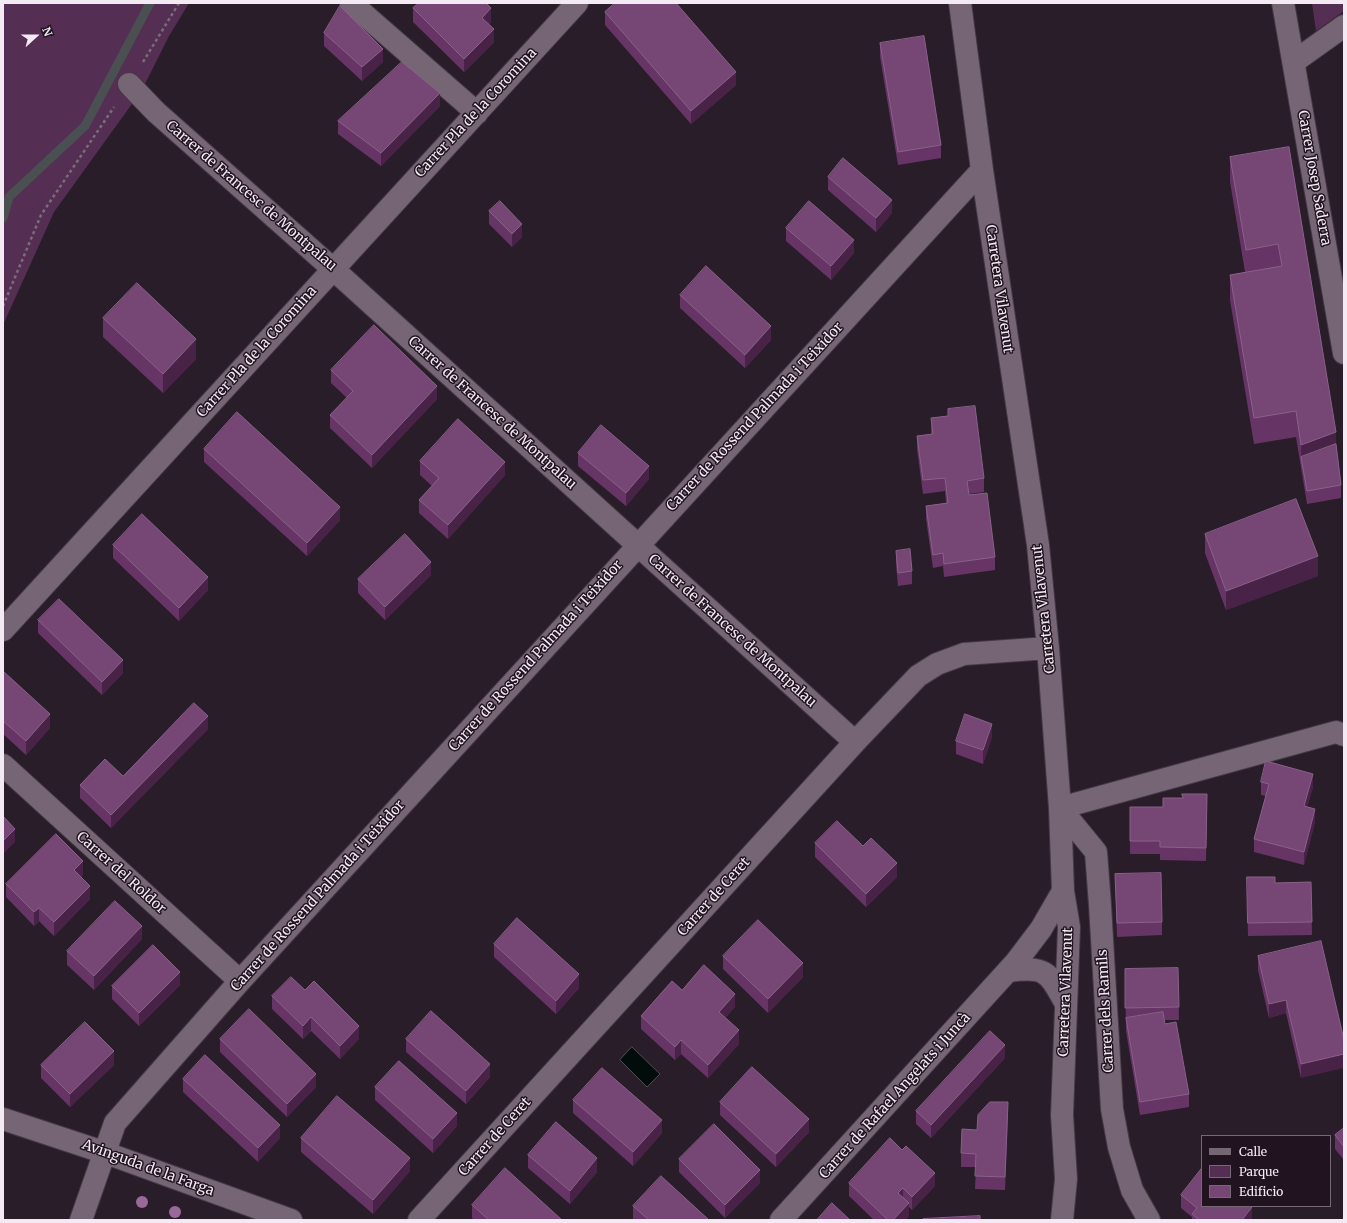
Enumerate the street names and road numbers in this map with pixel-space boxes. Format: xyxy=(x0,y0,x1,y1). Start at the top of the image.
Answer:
street label: Carrer Pla de la Coromina xyxy=(412,45,540,181)
street label: Carrer Josep Saderra xyxy=(1294,109,1334,247)
street label: Carrer de Francesc de Montpalau xyxy=(162,117,340,275)
street label: Carretera Vilavenut xyxy=(982,224,1016,354)
street label: Carrer Pla de la Coromina xyxy=(194,283,320,421)
street label: Carrer de Rossend Palmada i Teixidor xyxy=(663,319,847,515)
street label: Carrer de Francesc de Montpalau xyxy=(404,333,580,493)
street label: Carretera Vilavenut xyxy=(1029,544,1059,674)
street label: Carrer de Francesc de Montpalau xyxy=(644,551,820,711)
street label: Carrer de Rossend Palmada i Teixidor xyxy=(446,557,626,755)
street label: Carrer de Rossend Palmada i Teixidor xyxy=(228,797,408,995)
street label: Carrer del Roldor xyxy=(73,828,169,918)
street label: Carrer de Ceret xyxy=(674,854,754,940)
street label: Carretera Vilavenut xyxy=(1055,927,1077,1057)
street label: Carrer dels Ramils xyxy=(1094,949,1118,1073)
street label: Carrer de Rafael Angelats i Juncà xyxy=(816,1010,974,1182)
street label: Carrer de Ceret xyxy=(455,1094,535,1180)
street label: Avinguda de la Farga xyxy=(80,1136,216,1200)

